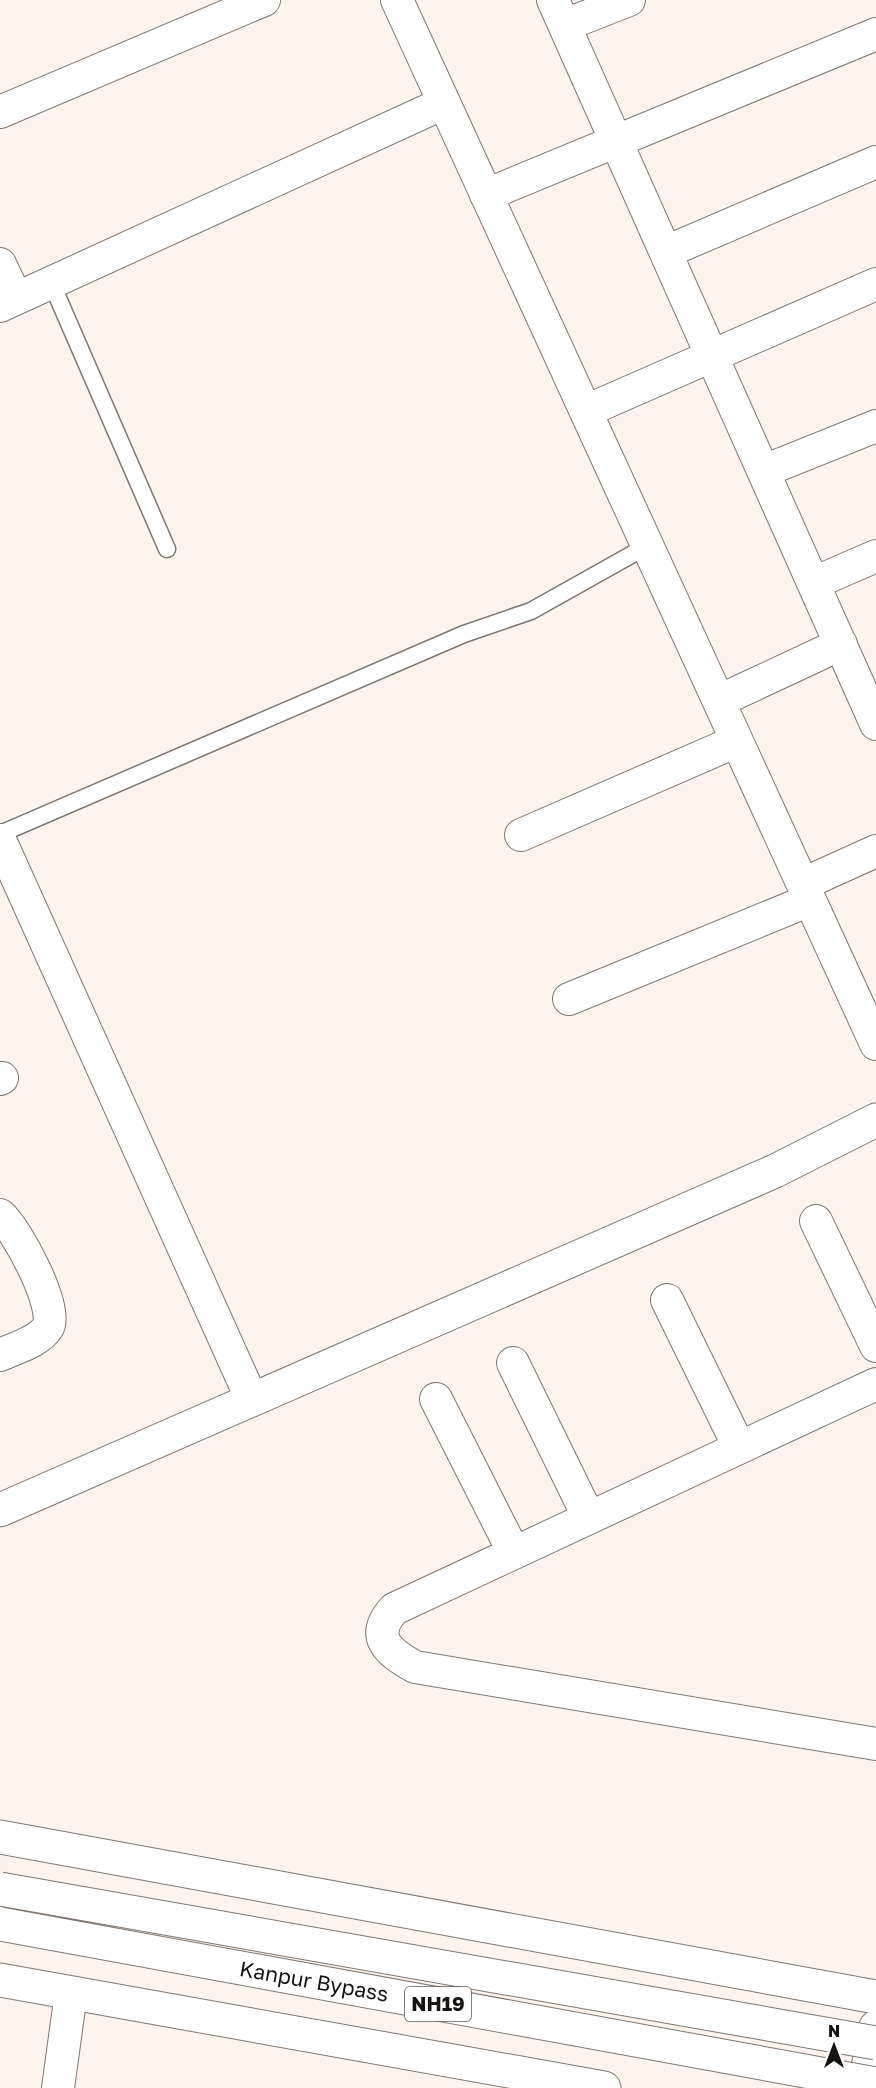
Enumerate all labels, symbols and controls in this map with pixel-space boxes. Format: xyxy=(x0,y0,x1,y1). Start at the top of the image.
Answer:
street label: Kanpur Bypass xyxy=(238,1955,391,2007)
road number: NH19 xyxy=(405,1987,471,2021)
north arrow xyxy=(804,2016,864,2076)
text: N xyxy=(828,2021,840,2041)

